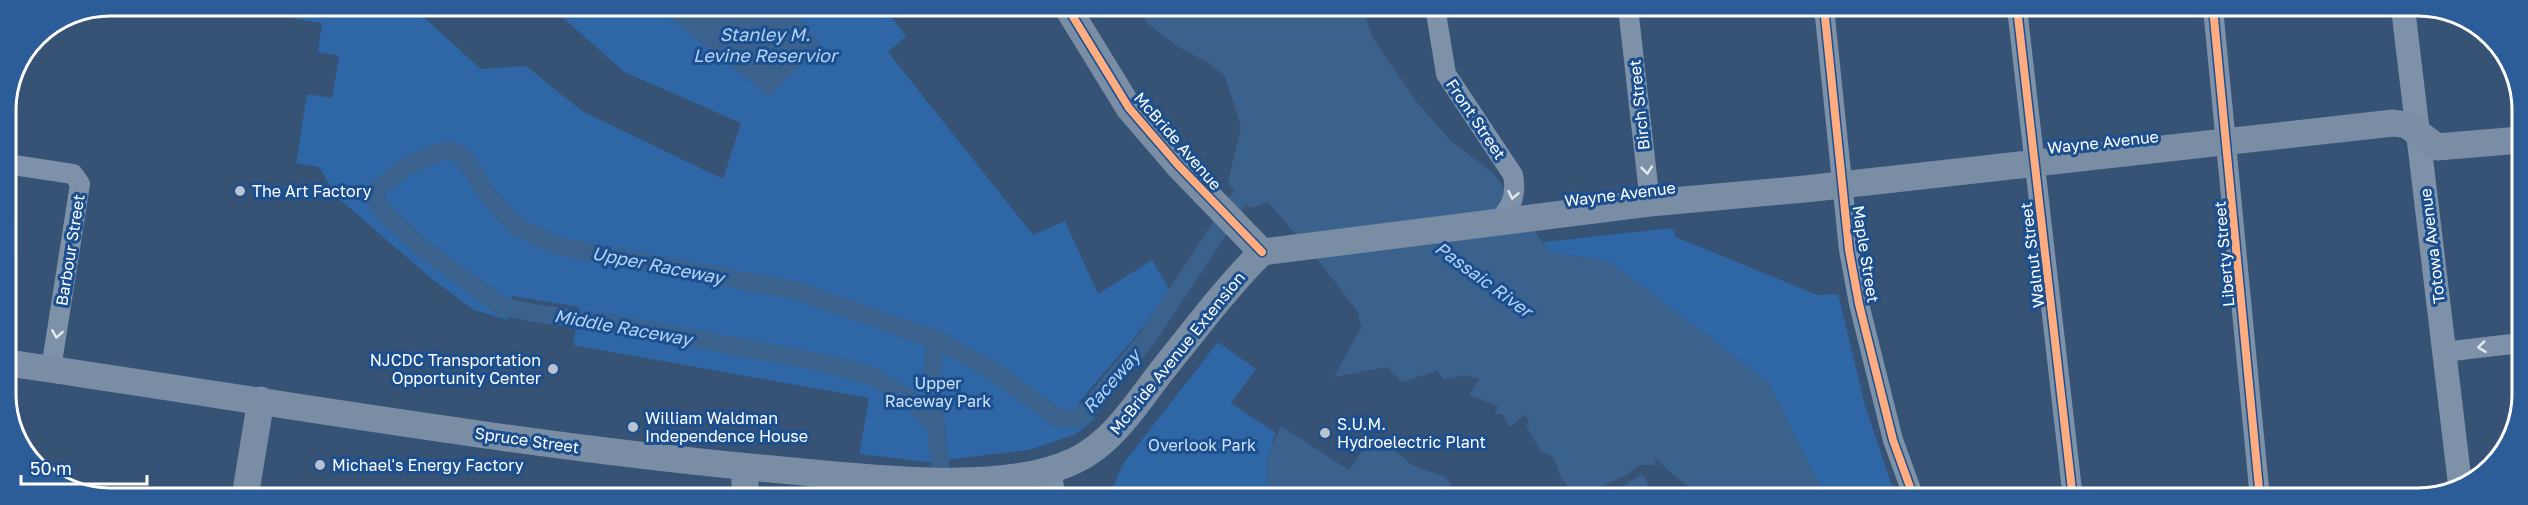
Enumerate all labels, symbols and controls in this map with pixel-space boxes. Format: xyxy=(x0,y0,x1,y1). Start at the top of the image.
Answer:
water label: Stanley M. Levine Reservior xyxy=(693,23,840,66)
street label: Birch Street xyxy=(1624,59,1654,151)
street label: Front Street xyxy=(1442,75,1510,163)
street label: McBride Avenue xyxy=(1130,88,1226,194)
street label: Wayne Avenue xyxy=(2046,126,2160,158)
one-way arrow xyxy=(1640,165,1652,174)
street label: Wayne Avenue xyxy=(1563,177,1677,211)
place label: The Art Factory xyxy=(252,181,371,201)
marker: The Art Factory xyxy=(233,184,247,198)
street label: Totowa Avenue xyxy=(2415,187,2449,305)
one-way arrow xyxy=(1507,190,1520,200)
street label: Barbour Street xyxy=(51,193,89,307)
street label: Liberty Street xyxy=(2209,200,2239,308)
street label: Walnut Street xyxy=(2016,201,2048,309)
street label: Maple Street xyxy=(1848,204,1884,304)
water label: Passaic River xyxy=(1431,236,1539,323)
water label: Upper Raceway xyxy=(590,241,729,289)
street label: McBride Avenue Extension xyxy=(1105,267,1249,439)
water label: Middle Raceway xyxy=(552,304,696,350)
one-way arrow xyxy=(51,330,63,339)
one-way arrow xyxy=(2478,341,2487,353)
water label: Raceway xyxy=(1078,343,1146,417)
place label: NJCDC Transportation Opportunity Center xyxy=(370,350,541,388)
marker: NJCDC Transportation Opportunity Center xyxy=(546,362,560,376)
park label: Upper Raceway Park xyxy=(885,373,991,411)
place label: William Waldman Independence House xyxy=(645,408,808,446)
place label: S.U.M. Hydroelectric Plant xyxy=(1337,414,1486,452)
marker: William Waldman Independence House xyxy=(626,420,640,434)
street label: Spruce Street xyxy=(473,423,581,457)
marker: S.U.M. Hydroelectric Plant xyxy=(1318,426,1332,440)
park label: Overlook Park xyxy=(1148,435,1256,455)
scale bar xyxy=(21,448,147,486)
place label: Michael's Energy Factory xyxy=(332,455,524,475)
text: 50 m xyxy=(30,457,72,479)
marker: Michael's Energy Factory xyxy=(313,458,327,472)

